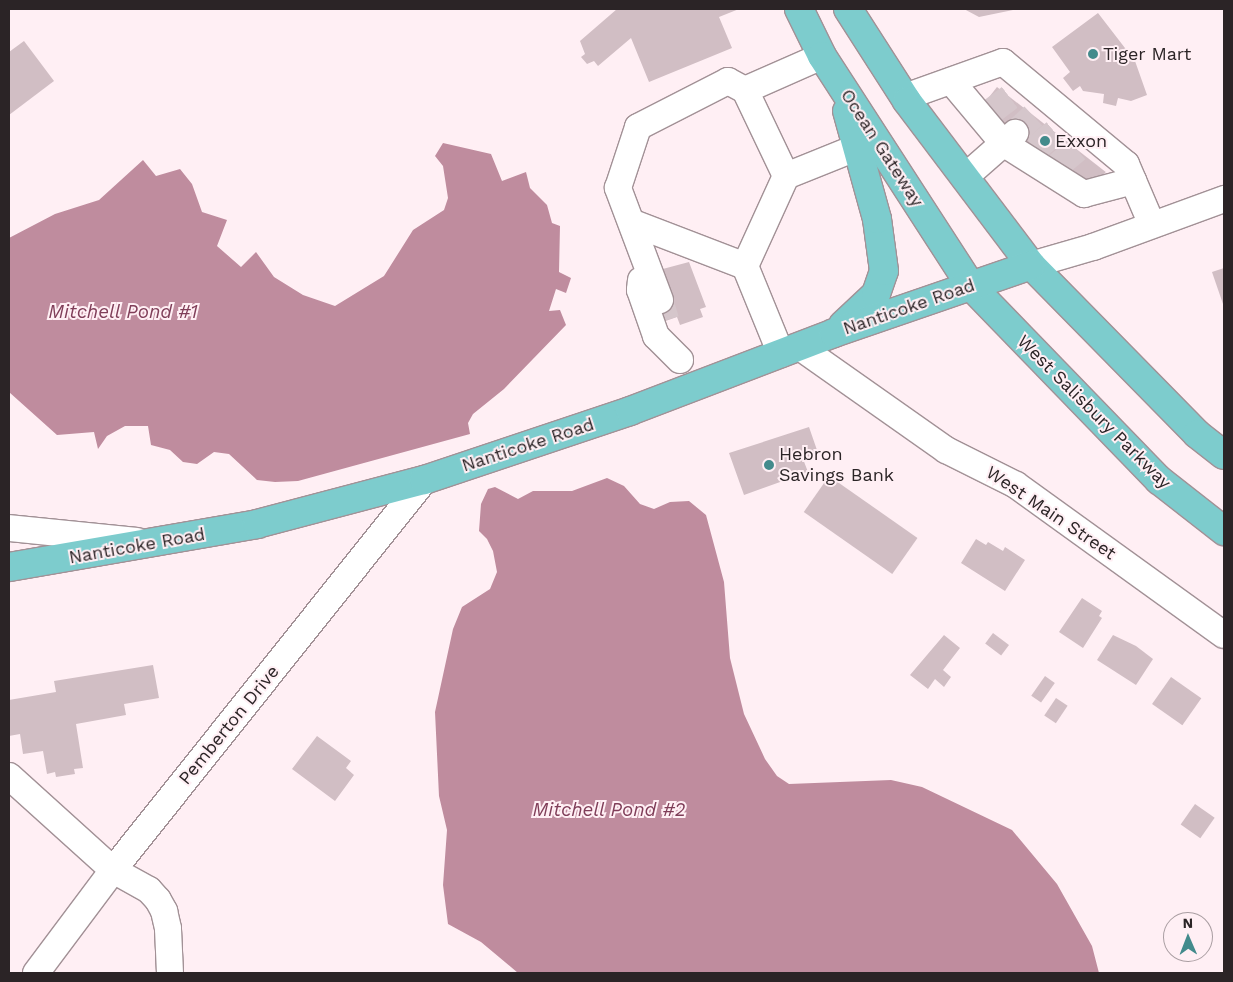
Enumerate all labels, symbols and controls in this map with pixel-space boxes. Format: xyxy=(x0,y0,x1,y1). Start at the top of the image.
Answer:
place label: Tiger Mart xyxy=(1103,43,1192,65)
marker: Tiger Mart xyxy=(1087,48,1099,60)
street label: Ocean Gateway xyxy=(836,85,928,211)
place label: Exxon xyxy=(1055,130,1107,152)
marker: Exxon xyxy=(1039,135,1051,147)
street label: Nanticoke Road xyxy=(840,274,978,340)
water label: Mitchell Pond #1 xyxy=(48,301,198,323)
street label: West Salisbury Parkway xyxy=(1012,330,1176,494)
street label: Nanticoke Road xyxy=(459,413,597,477)
place label: Hebron Savings Bank xyxy=(779,444,894,486)
marker: Hebron Savings Bank xyxy=(763,459,775,471)
street label: West Main Street xyxy=(982,462,1120,564)
street label: Nanticoke Road xyxy=(67,523,207,569)
street label: Pemberton Drive xyxy=(174,661,284,789)
water label: Mitchell Pond #2 xyxy=(532,799,686,821)
north arrow xyxy=(1163,912,1213,962)
text: N xyxy=(1182,915,1193,931)

